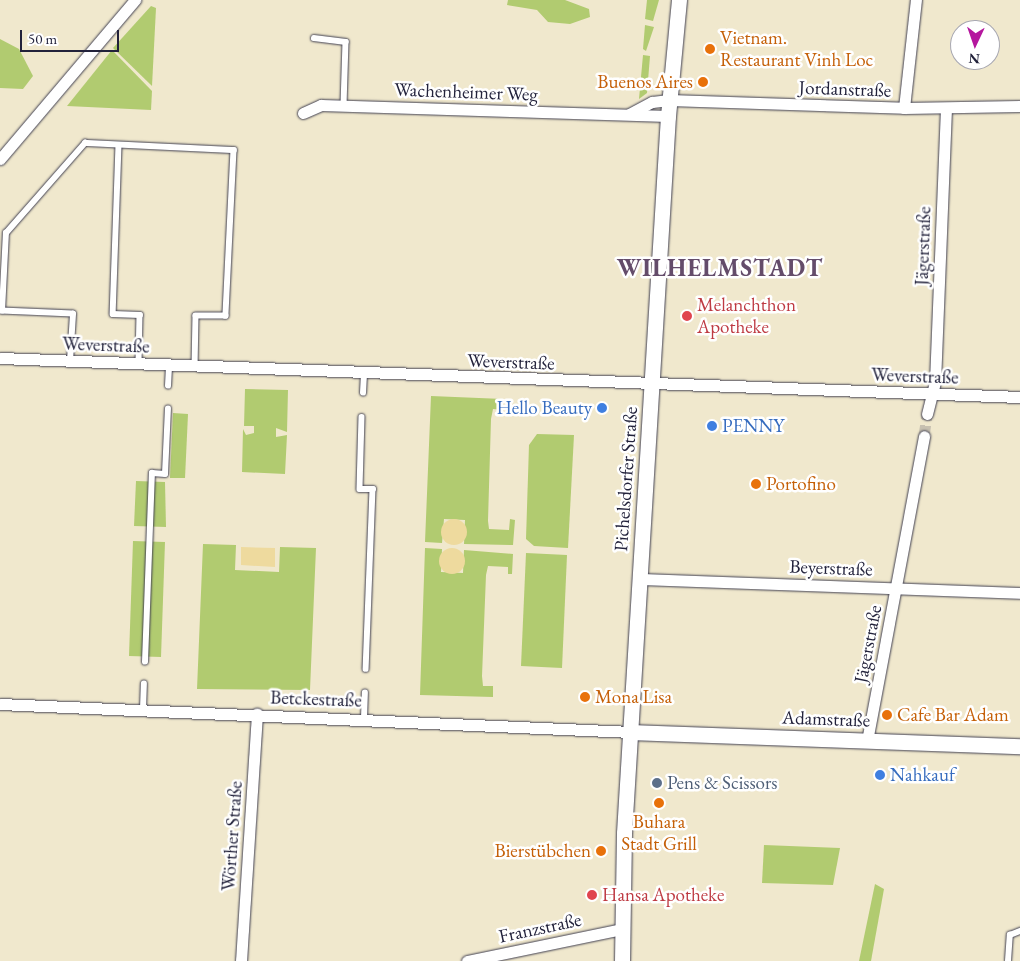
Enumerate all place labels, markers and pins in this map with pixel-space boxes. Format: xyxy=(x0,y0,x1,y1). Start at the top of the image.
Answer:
place label: Vietnam. Restaurant Vinh Loc xyxy=(720,27,873,71)
marker: Vietnam. Restaurant Vinh Loc xyxy=(704,43,716,55)
place label: Buenos Aires xyxy=(597,71,693,93)
marker: Buenos Aires xyxy=(697,76,709,88)
place label: Melanchthon Apotheke xyxy=(697,294,796,338)
marker: Melanchthon Apotheke xyxy=(681,310,693,322)
place label: Hello Beauty xyxy=(496,397,592,419)
marker: Hello Beauty xyxy=(596,402,608,414)
place label: PENNY xyxy=(722,415,784,437)
marker: PENNY xyxy=(706,420,718,432)
place label: Portofino xyxy=(766,473,836,495)
marker: Portofino xyxy=(750,478,762,490)
place label: Mona Lisa xyxy=(595,686,672,708)
marker: Mona Lisa xyxy=(579,691,591,703)
place label: Cafe Bar Adam xyxy=(897,704,1009,726)
marker: Cafe Bar Adam xyxy=(881,709,893,721)
place label: Nahkauf xyxy=(890,764,955,786)
marker: Nahkauf xyxy=(874,769,886,781)
place label: Pens & Scissors xyxy=(667,772,777,794)
marker: Pens & Scissors xyxy=(651,777,663,789)
marker: Buhara Stadt Grill xyxy=(653,797,665,809)
place label: Buhara Stadt Grill xyxy=(621,811,697,855)
place label: Bierstübchen xyxy=(495,840,591,862)
marker: Bierstübchen xyxy=(595,845,607,857)
place label: Hansa Apotheke xyxy=(602,884,724,906)
marker: Hansa Apotheke xyxy=(586,889,598,901)

